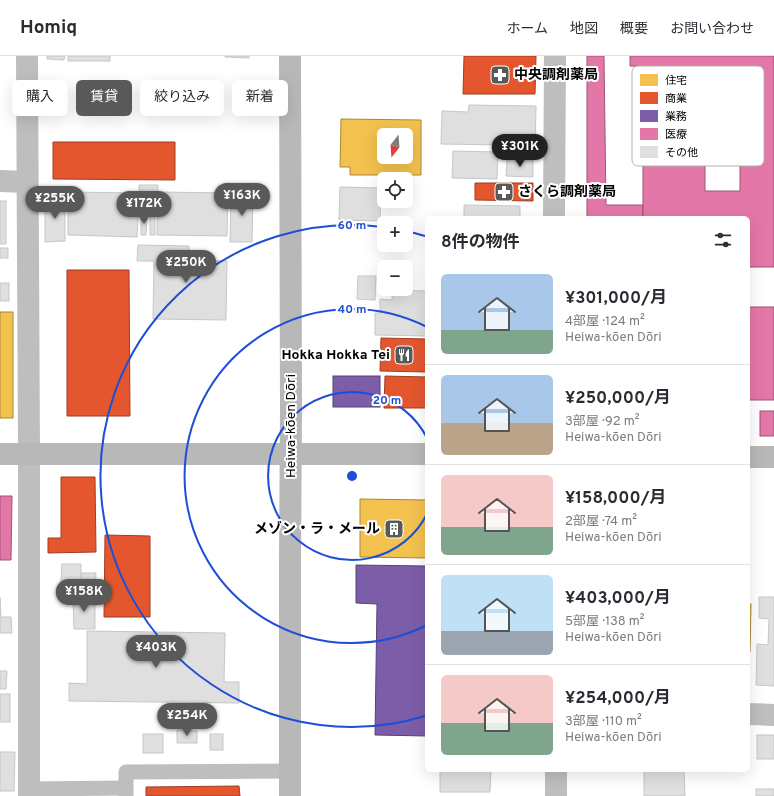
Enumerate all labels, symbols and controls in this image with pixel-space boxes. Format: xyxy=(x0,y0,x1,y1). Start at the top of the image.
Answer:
text: Homiq xyxy=(20,16,77,40)
text: ホーム xyxy=(506,21,548,38)
text: 地図 xyxy=(570,21,598,38)
text: 概要 xyxy=(620,21,648,38)
text: お問い合わせ xyxy=(670,21,754,38)
pharmacy icon: 中央調剤薬局 xyxy=(489,64,511,86)
legend xyxy=(632,66,764,166)
place label: 中央調剤薬局 xyxy=(514,67,598,84)
text: 住宅 xyxy=(665,74,687,88)
chip: 購入 xyxy=(12,80,68,116)
chip: 賃貸 xyxy=(76,80,132,116)
chip: 絞り込み xyxy=(140,80,224,116)
chip: 新着 xyxy=(232,80,288,116)
text: 商業 xyxy=(665,92,687,106)
text: 業務 xyxy=(665,110,687,124)
north arrow xyxy=(377,128,413,164)
map controls xyxy=(377,128,413,296)
text: 医療 xyxy=(665,128,687,142)
pin: ¥301K xyxy=(492,134,548,168)
text: ¥301K xyxy=(501,139,539,155)
text: その他 xyxy=(665,146,698,160)
button: locate xyxy=(377,172,413,208)
pharmacy icon: さくら調剤薬局 xyxy=(493,181,515,203)
pin: ¥163K xyxy=(214,183,270,217)
place label: さくら調剤薬局 xyxy=(518,184,616,201)
pin: ¥255K xyxy=(27,186,83,220)
text: ¥163K xyxy=(223,188,261,204)
text: ¥255K xyxy=(35,191,75,207)
pin: ¥172K xyxy=(116,191,172,225)
text: ¥172K xyxy=(126,196,163,212)
button: + xyxy=(377,216,413,252)
text: 60 m xyxy=(338,218,366,234)
icon: filters xyxy=(712,229,734,251)
text: 8件の物件 xyxy=(441,232,520,254)
pin: ¥250K xyxy=(158,250,214,284)
text: ¥250K xyxy=(165,255,207,271)
button: − xyxy=(377,260,413,296)
text: ¥301,000/月 xyxy=(565,288,667,310)
icon: home xyxy=(473,290,521,338)
text: 40 m xyxy=(337,302,367,318)
text: 4部屋 · 124 m² xyxy=(565,314,645,330)
text: Heiwa-kōen Dōri xyxy=(565,330,662,346)
restaurant icon: Hokka Hokka Tei xyxy=(393,344,415,366)
place label: Hokka Hokka Tei xyxy=(281,347,390,364)
street label: Heiwa-kōen Dōri xyxy=(283,374,300,478)
text: ¥250,000/月 xyxy=(565,388,671,410)
icon: home xyxy=(473,391,521,439)
text: 20 m xyxy=(373,393,401,409)
text: 3部屋 · 92 m² xyxy=(565,414,639,430)
text: Heiwa-kōen Dōri xyxy=(565,430,662,446)
centre of rings xyxy=(345,469,359,483)
text: ¥158,000/月 xyxy=(565,488,667,510)
icon: home xyxy=(473,491,521,539)
text: 2部屋 · 74 m² xyxy=(565,514,637,530)
building icon: メゾン・ラ・メール xyxy=(383,518,405,540)
place label: メゾン・ラ・メール xyxy=(254,520,380,538)
text: Heiwa-kōen Dōri xyxy=(565,530,662,546)
pin: ¥158K xyxy=(56,579,112,613)
text: ¥158K xyxy=(65,584,103,600)
text: ¥403,000/月 xyxy=(565,588,671,610)
icon: home xyxy=(473,591,521,639)
text: 5部屋 · 138 m² xyxy=(565,614,645,630)
text: Heiwa-kōen Dōri xyxy=(565,630,662,646)
pin: ¥403K xyxy=(128,635,184,669)
text: ¥403K xyxy=(135,640,177,656)
text: ¥254,000/月 xyxy=(565,688,671,710)
icon: home xyxy=(473,691,521,739)
pin: ¥254K xyxy=(159,703,215,737)
text: ¥254K xyxy=(166,708,208,724)
text: 3部屋 · 110 m² xyxy=(565,714,642,730)
text: Heiwa-kōen Dōri xyxy=(565,730,662,746)

